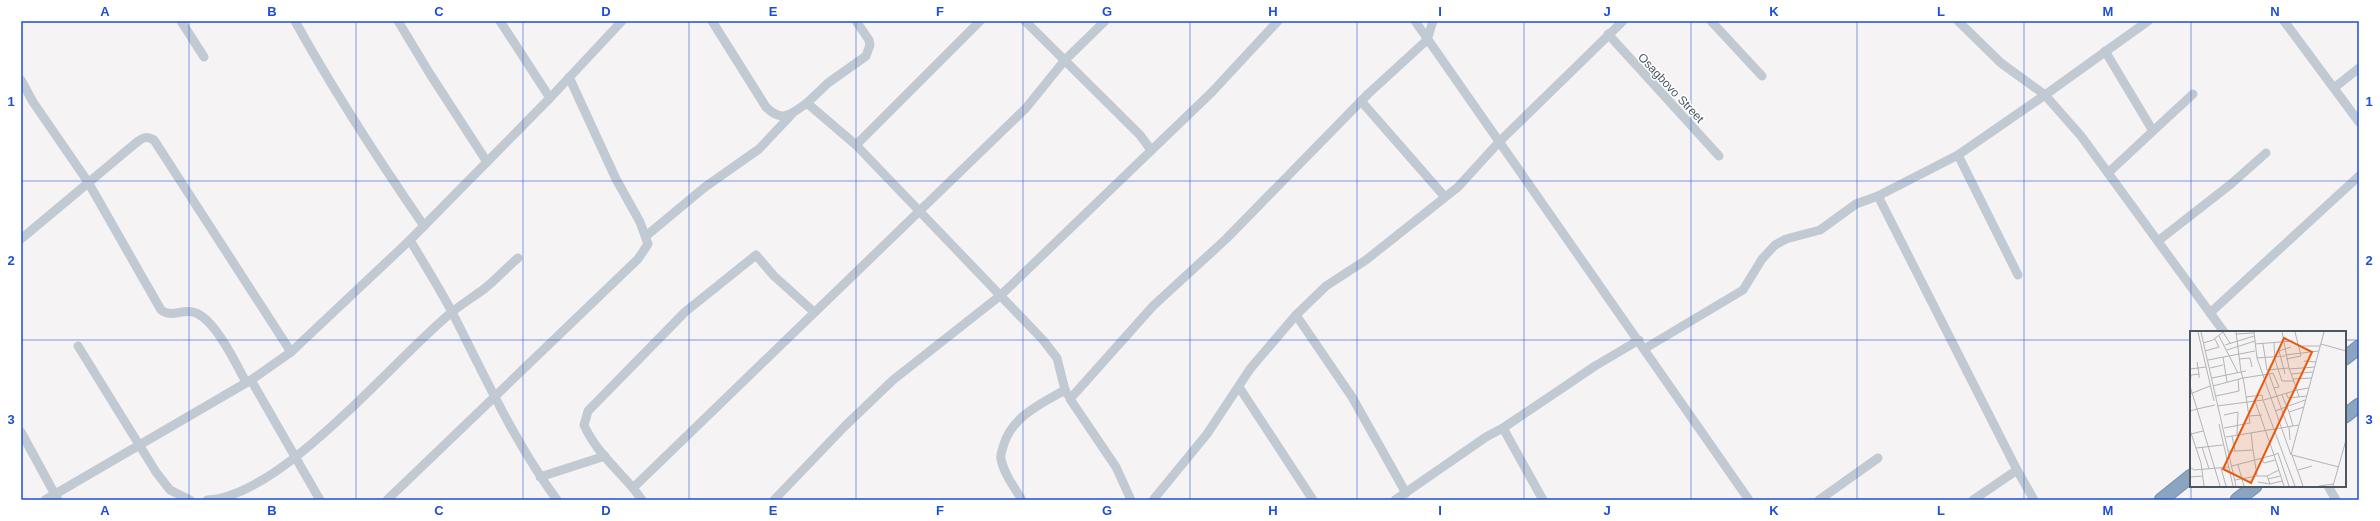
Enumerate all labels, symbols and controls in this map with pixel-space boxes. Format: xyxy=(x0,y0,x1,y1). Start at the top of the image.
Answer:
text: A xyxy=(100,4,110,19)
text: B xyxy=(267,4,277,19)
text: C xyxy=(434,4,444,19)
text: D xyxy=(601,4,611,19)
text: E xyxy=(769,4,778,19)
text: F xyxy=(936,4,944,19)
text: G xyxy=(1102,4,1112,19)
text: H xyxy=(1268,4,1278,19)
text: I xyxy=(1438,4,1442,19)
text: J xyxy=(1603,4,1611,19)
text: K xyxy=(1769,4,1779,19)
text: L xyxy=(1937,4,1945,19)
text: M xyxy=(2103,4,2113,19)
text: N xyxy=(2270,4,2280,19)
street label: Osagbovo Street xyxy=(1635,50,1707,126)
text: 1 xyxy=(7,94,15,109)
text: 1 xyxy=(2365,94,2373,109)
text: 2 xyxy=(7,253,15,268)
text: 2 xyxy=(2365,253,2373,268)
inset map xyxy=(2190,331,2346,487)
text: 3 xyxy=(7,412,15,427)
text: 3 xyxy=(2365,412,2373,427)
text: A xyxy=(100,503,110,518)
text: B xyxy=(267,503,277,518)
text: C xyxy=(434,503,444,518)
text: D xyxy=(601,503,611,518)
text: E xyxy=(769,503,778,518)
text: F xyxy=(936,503,944,518)
text: G xyxy=(1102,503,1112,518)
text: H xyxy=(1268,503,1278,518)
text: I xyxy=(1438,503,1442,518)
text: J xyxy=(1603,503,1611,518)
text: K xyxy=(1769,503,1779,518)
text: L xyxy=(1937,503,1945,518)
text: M xyxy=(2103,503,2113,518)
text: N xyxy=(2270,503,2280,518)

